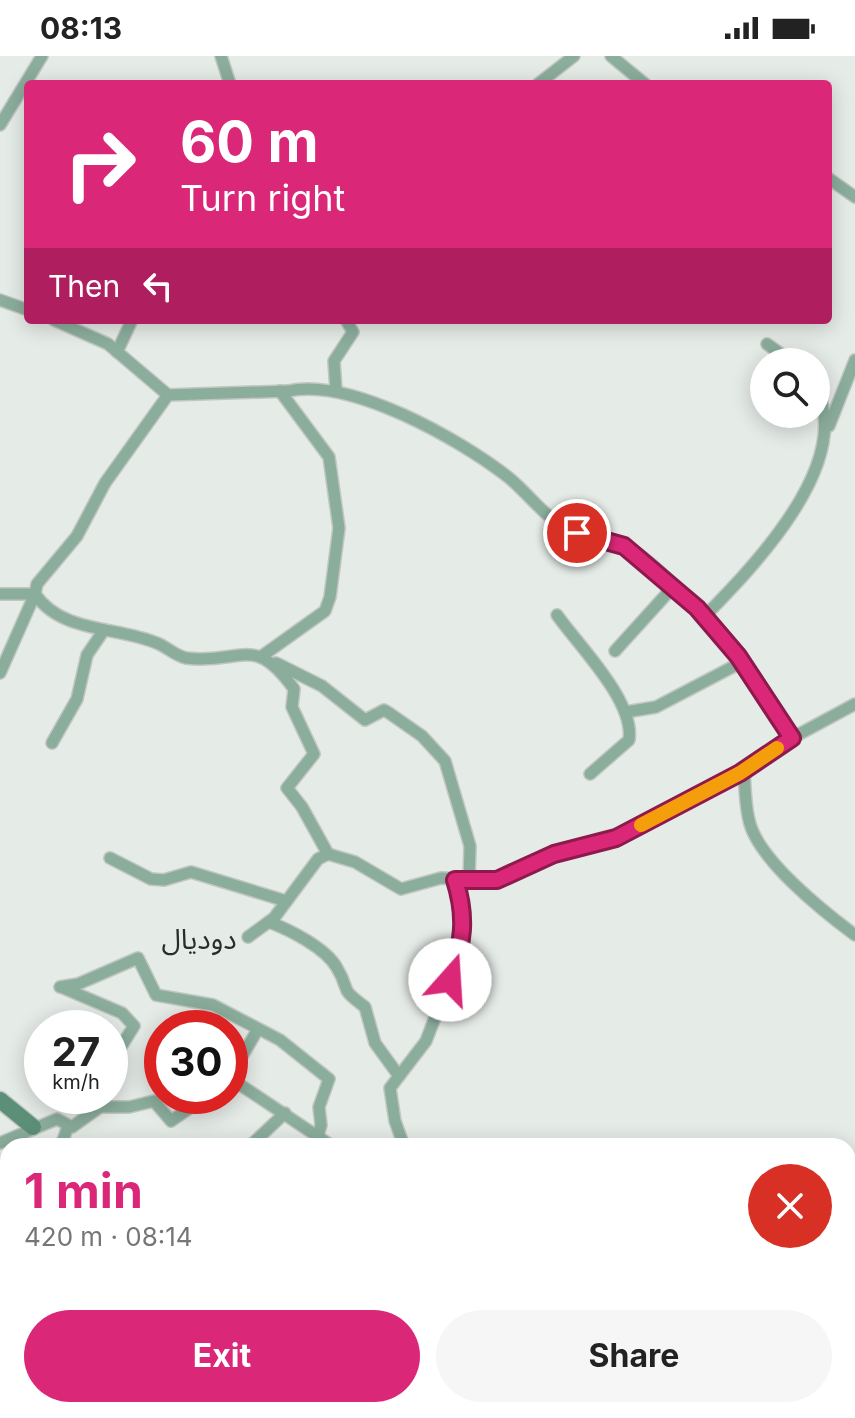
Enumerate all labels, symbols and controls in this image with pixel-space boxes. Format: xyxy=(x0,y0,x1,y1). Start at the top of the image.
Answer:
text: 08:13 xyxy=(40,10,122,46)
text: 60 m xyxy=(180,108,319,176)
icon: right xyxy=(48,112,152,216)
text: Turn right xyxy=(180,176,345,220)
icon: left xyxy=(136,264,180,308)
text: Then xyxy=(48,268,120,304)
map controls xyxy=(750,348,830,428)
button: search xyxy=(750,348,830,428)
pin xyxy=(543,499,611,567)
icon: arrive xyxy=(555,511,599,555)
district label: دودیال xyxy=(161,922,237,956)
position arrow xyxy=(408,938,492,1022)
speed limit sign: 30 xyxy=(144,1010,248,1114)
text: 27 xyxy=(52,1027,100,1076)
text: km/h xyxy=(52,1070,100,1094)
text: 1 min xyxy=(24,1161,143,1220)
button: close xyxy=(748,1164,832,1248)
text: 420 m · 08:14 xyxy=(24,1221,193,1252)
button: Exit xyxy=(24,1310,420,1402)
button: Share xyxy=(436,1310,832,1402)

